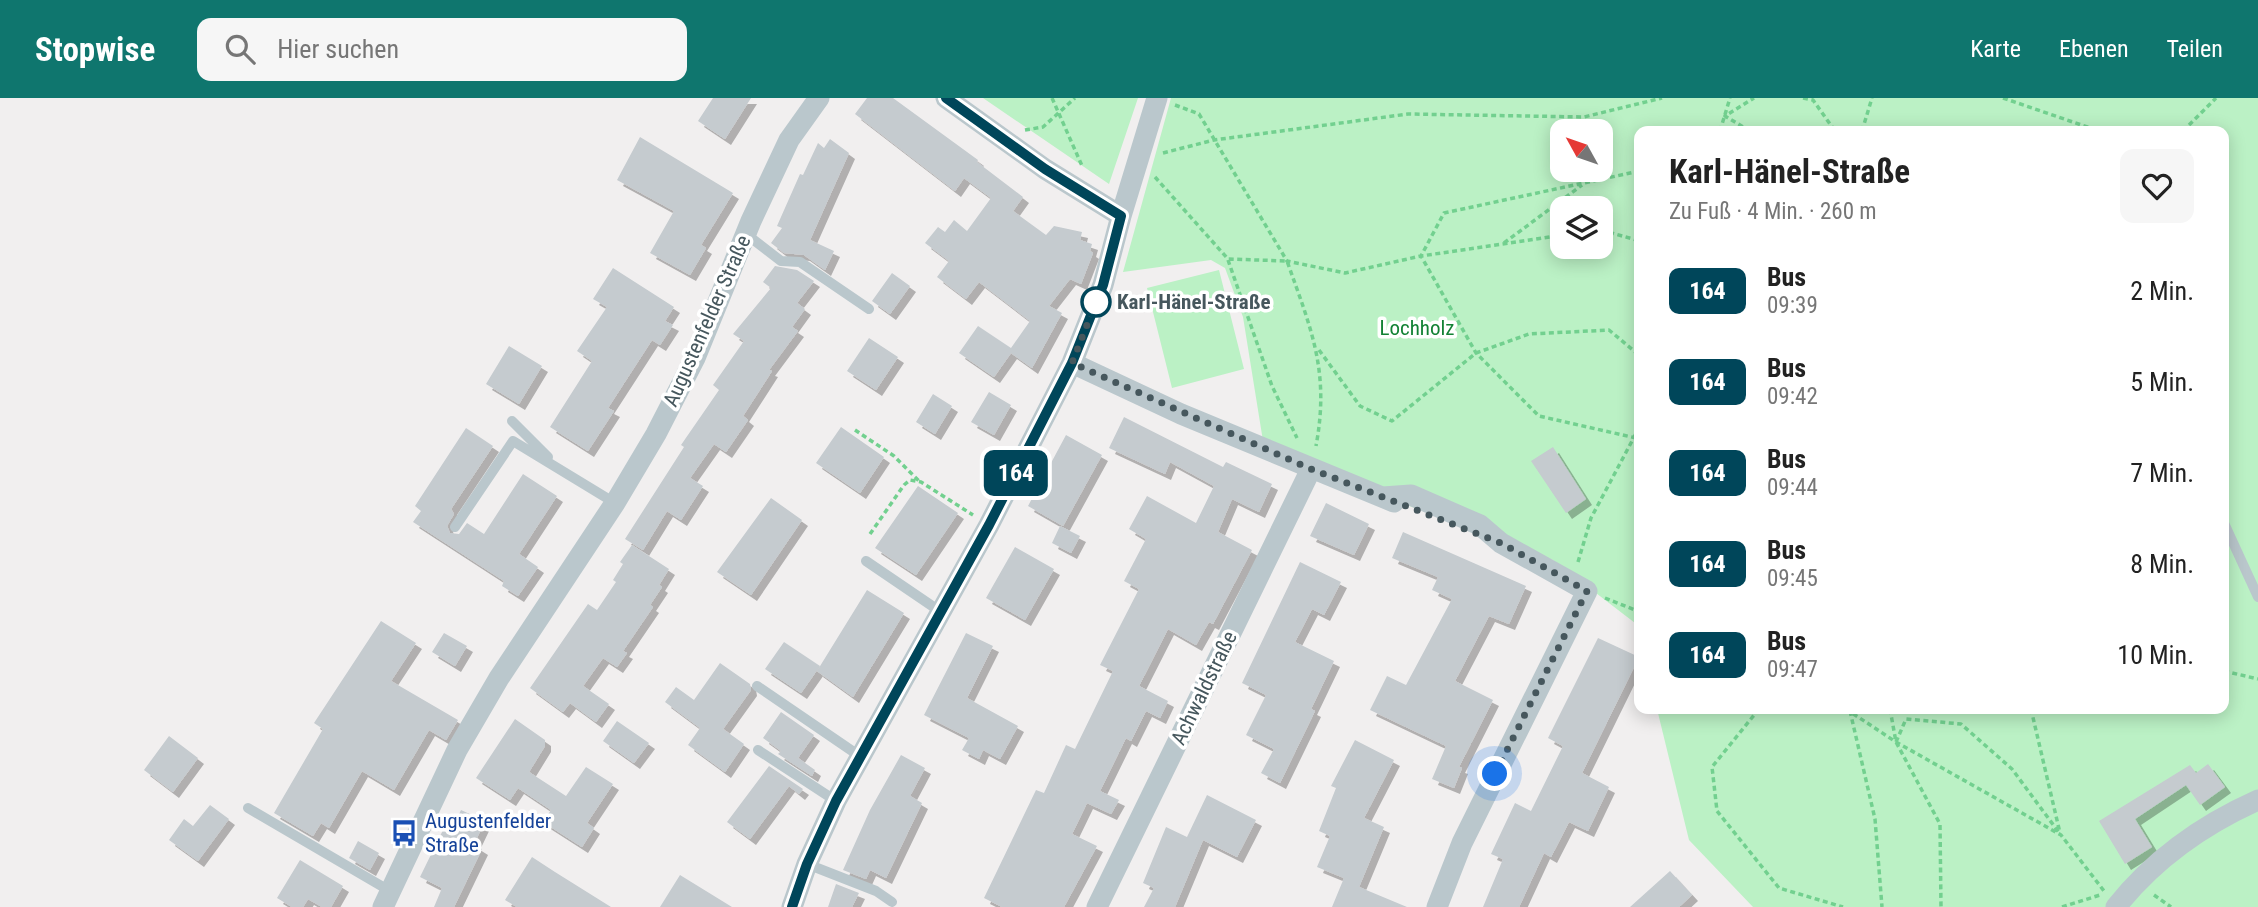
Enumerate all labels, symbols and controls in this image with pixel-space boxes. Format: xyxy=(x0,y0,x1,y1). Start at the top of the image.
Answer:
search box xyxy=(197,18,687,81)
text: Stopwise xyxy=(35,30,155,69)
icon: search xyxy=(221,30,259,68)
text: Hier suchen xyxy=(277,34,399,64)
text: Karte xyxy=(1970,35,2021,63)
text: Ebenen xyxy=(2059,35,2129,63)
text: Teilen xyxy=(2167,35,2223,63)
north arrow xyxy=(1550,119,1614,182)
map controls xyxy=(1550,119,1613,259)
button: heart xyxy=(2120,149,2194,223)
text: Karl-Hänel-Straße xyxy=(1669,152,1910,191)
button: layers xyxy=(1550,196,1613,259)
text: Zu Fuß · 4 Min. · 260 m xyxy=(1669,198,1877,225)
street label: Augustenfelder Straße xyxy=(658,231,756,410)
text: Bus xyxy=(1767,262,1806,292)
text: 2 Min. xyxy=(2130,276,2194,306)
text: 164 xyxy=(1689,277,1726,305)
marker: Karl-Hänel-Straße xyxy=(1081,287,1111,317)
place label: Karl-Hänel-Straße xyxy=(1117,290,1270,314)
text: 09:39 xyxy=(1767,292,1818,319)
park label: Lochholz xyxy=(1379,316,1455,340)
text: Bus xyxy=(1767,353,1806,383)
text: 5 Min. xyxy=(2130,367,2194,397)
text: 164 xyxy=(1689,368,1726,396)
text: 09:42 xyxy=(1767,383,1818,410)
text: Bus xyxy=(1767,444,1806,474)
line badge: 164 xyxy=(976,450,1056,496)
text: 7 Min. xyxy=(2130,458,2194,488)
text: 164 xyxy=(998,459,1034,487)
text: 164 xyxy=(1689,459,1726,487)
text: 09:44 xyxy=(1767,474,1818,501)
text: Bus xyxy=(1767,535,1806,565)
text: 8 Min. xyxy=(2130,549,2194,579)
text: 164 xyxy=(1689,550,1726,578)
text: 09:45 xyxy=(1767,565,1818,592)
text: Bus xyxy=(1767,626,1806,656)
street label: Achwaldstraße xyxy=(1166,627,1242,749)
text: 10 Min. xyxy=(2117,640,2194,670)
text: 164 xyxy=(1689,641,1726,669)
text: 09:47 xyxy=(1767,656,1818,683)
your location xyxy=(1477,756,1512,791)
place label: Augustenfelder Straße xyxy=(425,809,551,857)
bus stop icon: Augustenfelder Straße xyxy=(389,818,419,848)

